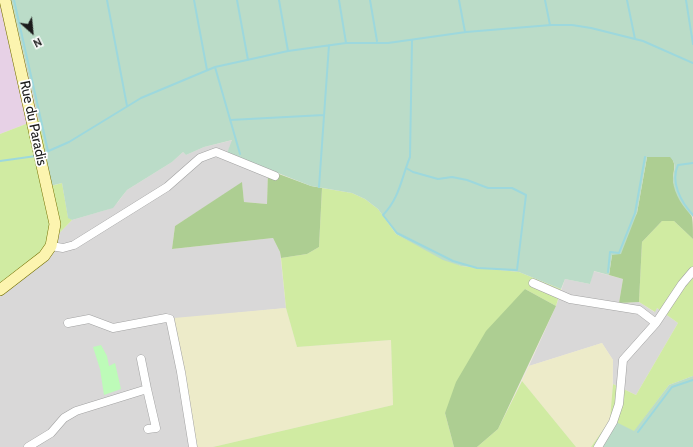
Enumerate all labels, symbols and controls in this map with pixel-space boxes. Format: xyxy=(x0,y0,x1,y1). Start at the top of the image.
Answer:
north arrow xyxy=(12,12,52,52)
text: N xyxy=(31,35,44,51)
street label: Rue du Paradis xyxy=(16,79,50,167)

